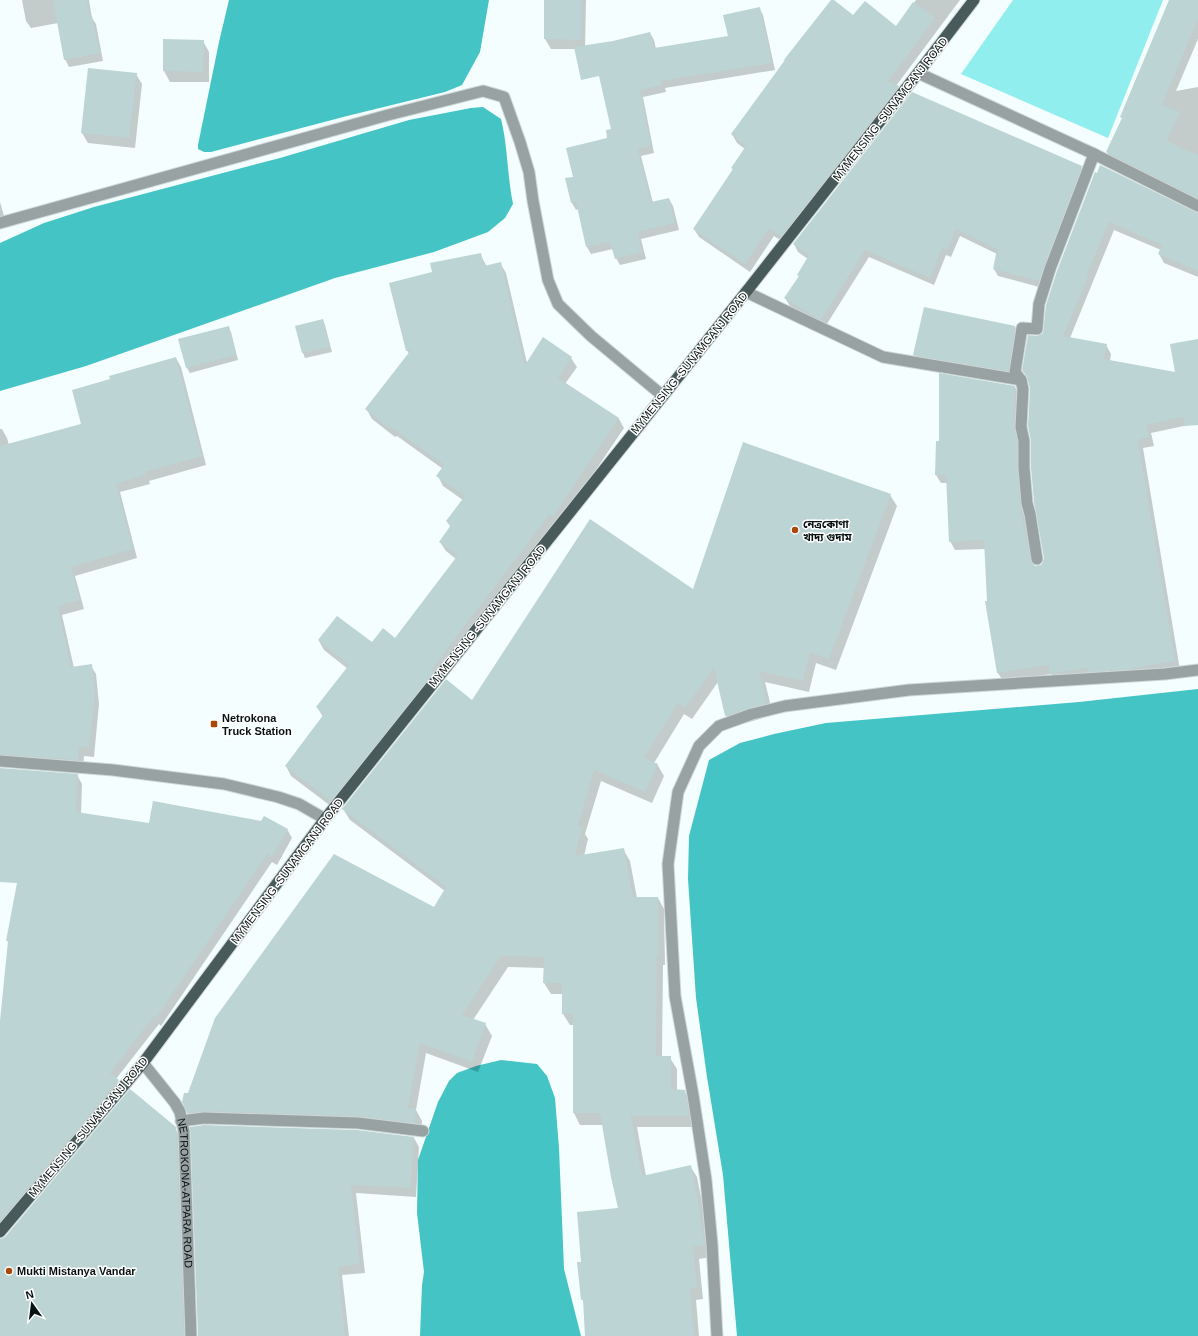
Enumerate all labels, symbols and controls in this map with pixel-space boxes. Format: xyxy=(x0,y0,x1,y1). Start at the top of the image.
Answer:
street label: MYMENSING -SUNAMGANJ ROAD xyxy=(830,35,950,183)
street label: MYMENSING -SUNAMGANJ ROAD xyxy=(628,290,750,436)
place label: ‌নেত্র‌কোণা খাদ্য গুদাম xyxy=(803,518,852,543)
marker: ‌নেত্র‌কোণা খাদ্য গুদাম xyxy=(790,525,800,535)
street label: MYMENSING -SUNAMGANJ ROAD xyxy=(426,543,548,689)
place label: Netrokona Truck Station xyxy=(222,712,292,737)
marker: Netrokona Truck Station xyxy=(209,719,219,729)
street label: MYMENSING -SUNAMGANJ ROAD xyxy=(229,796,346,946)
street label: MYMENSING -SUNAMGANJ ROAD xyxy=(26,1055,150,1199)
street label: NETROKONA-ATPARA ROAD xyxy=(175,1117,195,1268)
place label: Mukti Mistanya Vandar xyxy=(17,1265,136,1277)
marker: Mukti Mistanya Vandar xyxy=(4,1266,14,1276)
north arrow xyxy=(12,1284,52,1324)
text: N xyxy=(24,1288,35,1301)

